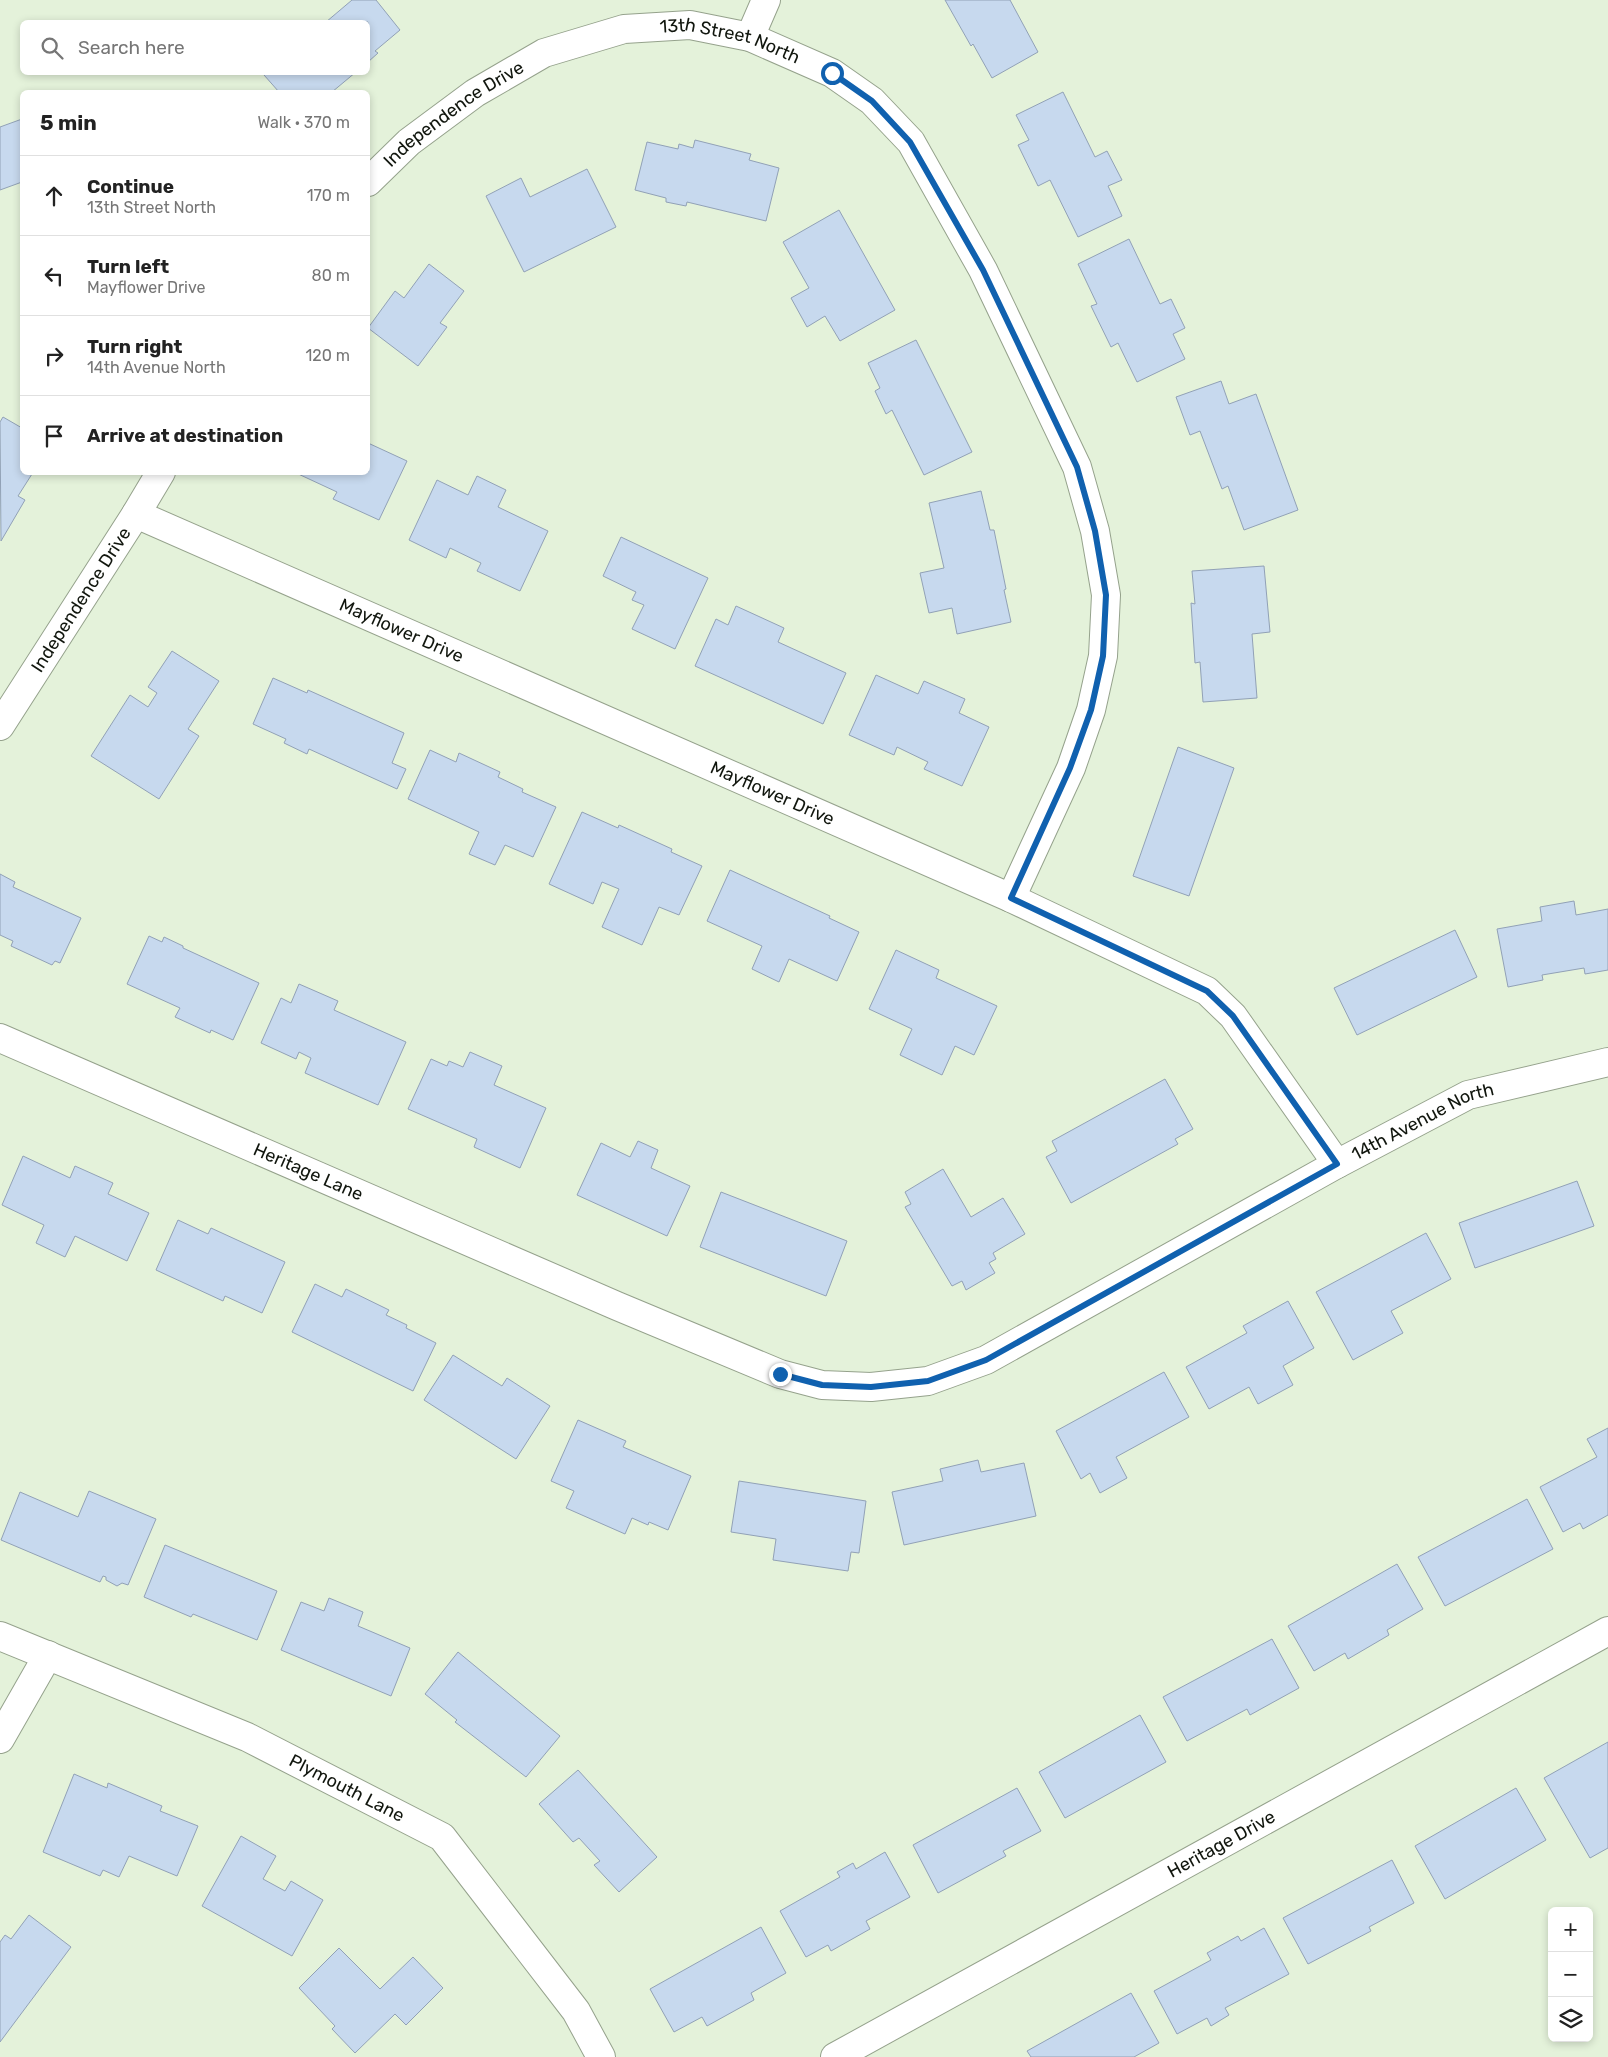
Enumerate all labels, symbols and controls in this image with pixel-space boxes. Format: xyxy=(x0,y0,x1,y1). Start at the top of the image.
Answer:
street label: 13th Street North xyxy=(659,13,803,69)
search box xyxy=(20,20,370,75)
icon: search xyxy=(38,34,66,62)
text: Search here xyxy=(78,36,185,59)
street label: Independence Drive xyxy=(379,56,528,172)
route start xyxy=(821,62,844,85)
text: 5 min xyxy=(40,110,97,135)
text: Walk · 370 m xyxy=(257,113,350,132)
text: Continue xyxy=(87,175,174,198)
icon: ahead xyxy=(40,182,68,210)
text: 170 m xyxy=(307,186,350,205)
text: 13th Street North xyxy=(87,198,216,217)
text: Turn left xyxy=(87,255,169,278)
icon: left xyxy=(40,262,68,290)
text: 80 m xyxy=(312,266,350,285)
text: Mayflower Drive xyxy=(87,278,205,297)
text: Turn right xyxy=(87,335,182,358)
icon: right xyxy=(40,342,68,370)
text: 120 m xyxy=(305,346,350,365)
text: 14th Avenue North xyxy=(87,358,226,377)
icon: arrive xyxy=(40,422,68,450)
text: Arrive at destination xyxy=(87,424,283,447)
street label: Independence Drive xyxy=(26,523,136,676)
street label: Mayflower Drive xyxy=(336,594,467,667)
street label: Mayflower Drive xyxy=(707,756,838,830)
street label: 14th Avenue North xyxy=(1348,1078,1496,1165)
street label: Heritage Lane xyxy=(250,1138,366,1205)
route end xyxy=(769,1363,792,1386)
street label: Plymouth Lane xyxy=(285,1750,408,1827)
street label: Heritage Drive xyxy=(1163,1806,1279,1883)
map controls xyxy=(1548,1907,1593,2042)
button: + xyxy=(1548,1907,1593,1952)
button: − xyxy=(1548,1952,1593,1997)
button: layers xyxy=(1548,1997,1593,2042)

